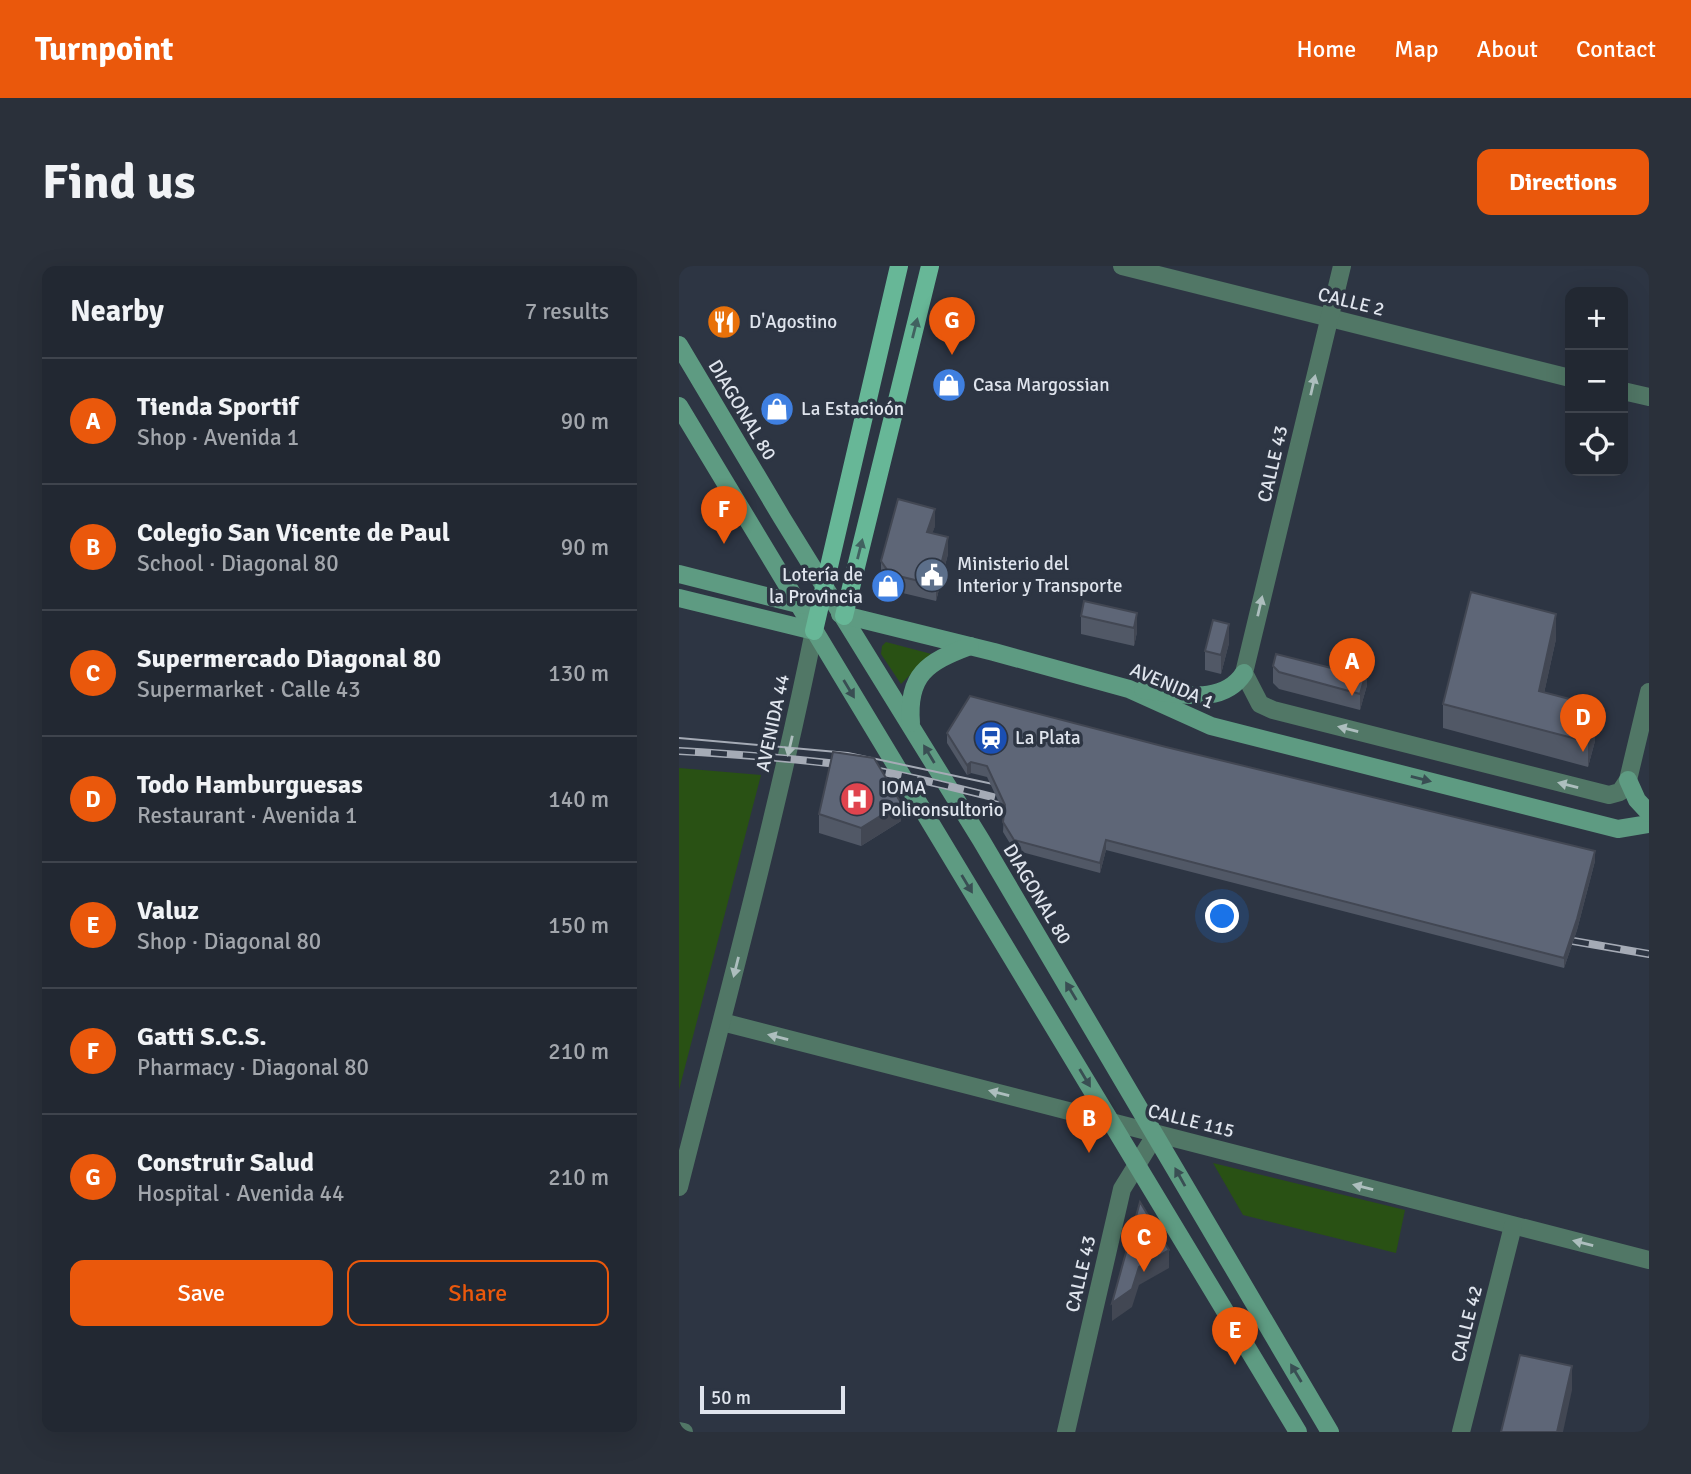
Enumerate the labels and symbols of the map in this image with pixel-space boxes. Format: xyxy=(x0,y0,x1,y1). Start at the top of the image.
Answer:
street label: CALLE 2 xyxy=(1315,282,1387,322)
pin: G xyxy=(929,297,975,355)
restaurant icon: D'Agostino xyxy=(705,303,743,341)
place label: D'Agostino xyxy=(749,310,837,334)
one-way arrow xyxy=(910,317,921,339)
street label: DIAGONAL 80 xyxy=(703,355,781,465)
shop icon: Casa Margossian xyxy=(930,366,968,404)
place label: Casa Margossian xyxy=(973,373,1110,397)
one-way arrow xyxy=(1308,374,1319,396)
shop icon: La Estacioón xyxy=(758,390,796,428)
place label: La Estacioón xyxy=(801,397,904,421)
street label: CALLE 43 xyxy=(1253,423,1293,505)
pin: F xyxy=(701,486,747,544)
one-way arrow xyxy=(855,538,866,560)
place label: Ministerio del Interior y Transporte xyxy=(957,552,1122,598)
public building icon: Ministerio del Interior y Transporte xyxy=(913,556,951,594)
place label: Lotería de la Provincia xyxy=(769,563,863,609)
shop icon: Lotería de la Provincia xyxy=(869,567,907,605)
one-way arrow xyxy=(1255,595,1266,617)
pin: A xyxy=(1329,638,1375,696)
street label: AVENIDA 1 xyxy=(1126,658,1218,714)
street label: AVENIDA 44 xyxy=(751,672,795,774)
one-way arrow xyxy=(843,680,855,699)
pin: D xyxy=(1560,694,1606,752)
station icon: La Plata xyxy=(972,719,1010,757)
one-way arrow xyxy=(1337,723,1359,734)
place label: La Plata xyxy=(1015,726,1081,750)
one-way arrow xyxy=(784,735,795,757)
one-way arrow xyxy=(922,744,935,763)
one-way arrow xyxy=(1410,774,1432,785)
place label: IOMA Policonsultorio xyxy=(881,776,1004,822)
one-way arrow xyxy=(1557,779,1579,790)
hospital icon: IOMA Policonsultorio xyxy=(838,780,876,818)
street label: DIAGONAL 80 xyxy=(998,839,1076,949)
one-way arrow xyxy=(960,875,973,894)
your location xyxy=(1205,899,1239,933)
one-way arrow xyxy=(730,956,741,978)
one-way arrow xyxy=(1064,981,1077,1000)
one-way arrow xyxy=(767,1031,789,1042)
one-way arrow xyxy=(1079,1069,1092,1088)
one-way arrow xyxy=(988,1088,1009,1098)
pin: B xyxy=(1066,1095,1112,1153)
street label: CALLE 115 xyxy=(1145,1099,1237,1143)
one-way arrow xyxy=(1174,1168,1186,1187)
one-way arrow xyxy=(1351,1181,1373,1192)
pin: C xyxy=(1121,1214,1167,1272)
street label: CALLE 43 xyxy=(1061,1233,1101,1315)
one-way arrow xyxy=(1572,1237,1594,1248)
street label: CALLE 42 xyxy=(1446,1283,1488,1365)
pin: E xyxy=(1212,1307,1258,1365)
one-way arrow xyxy=(1289,1364,1302,1383)
scale bar xyxy=(700,1383,845,1415)

